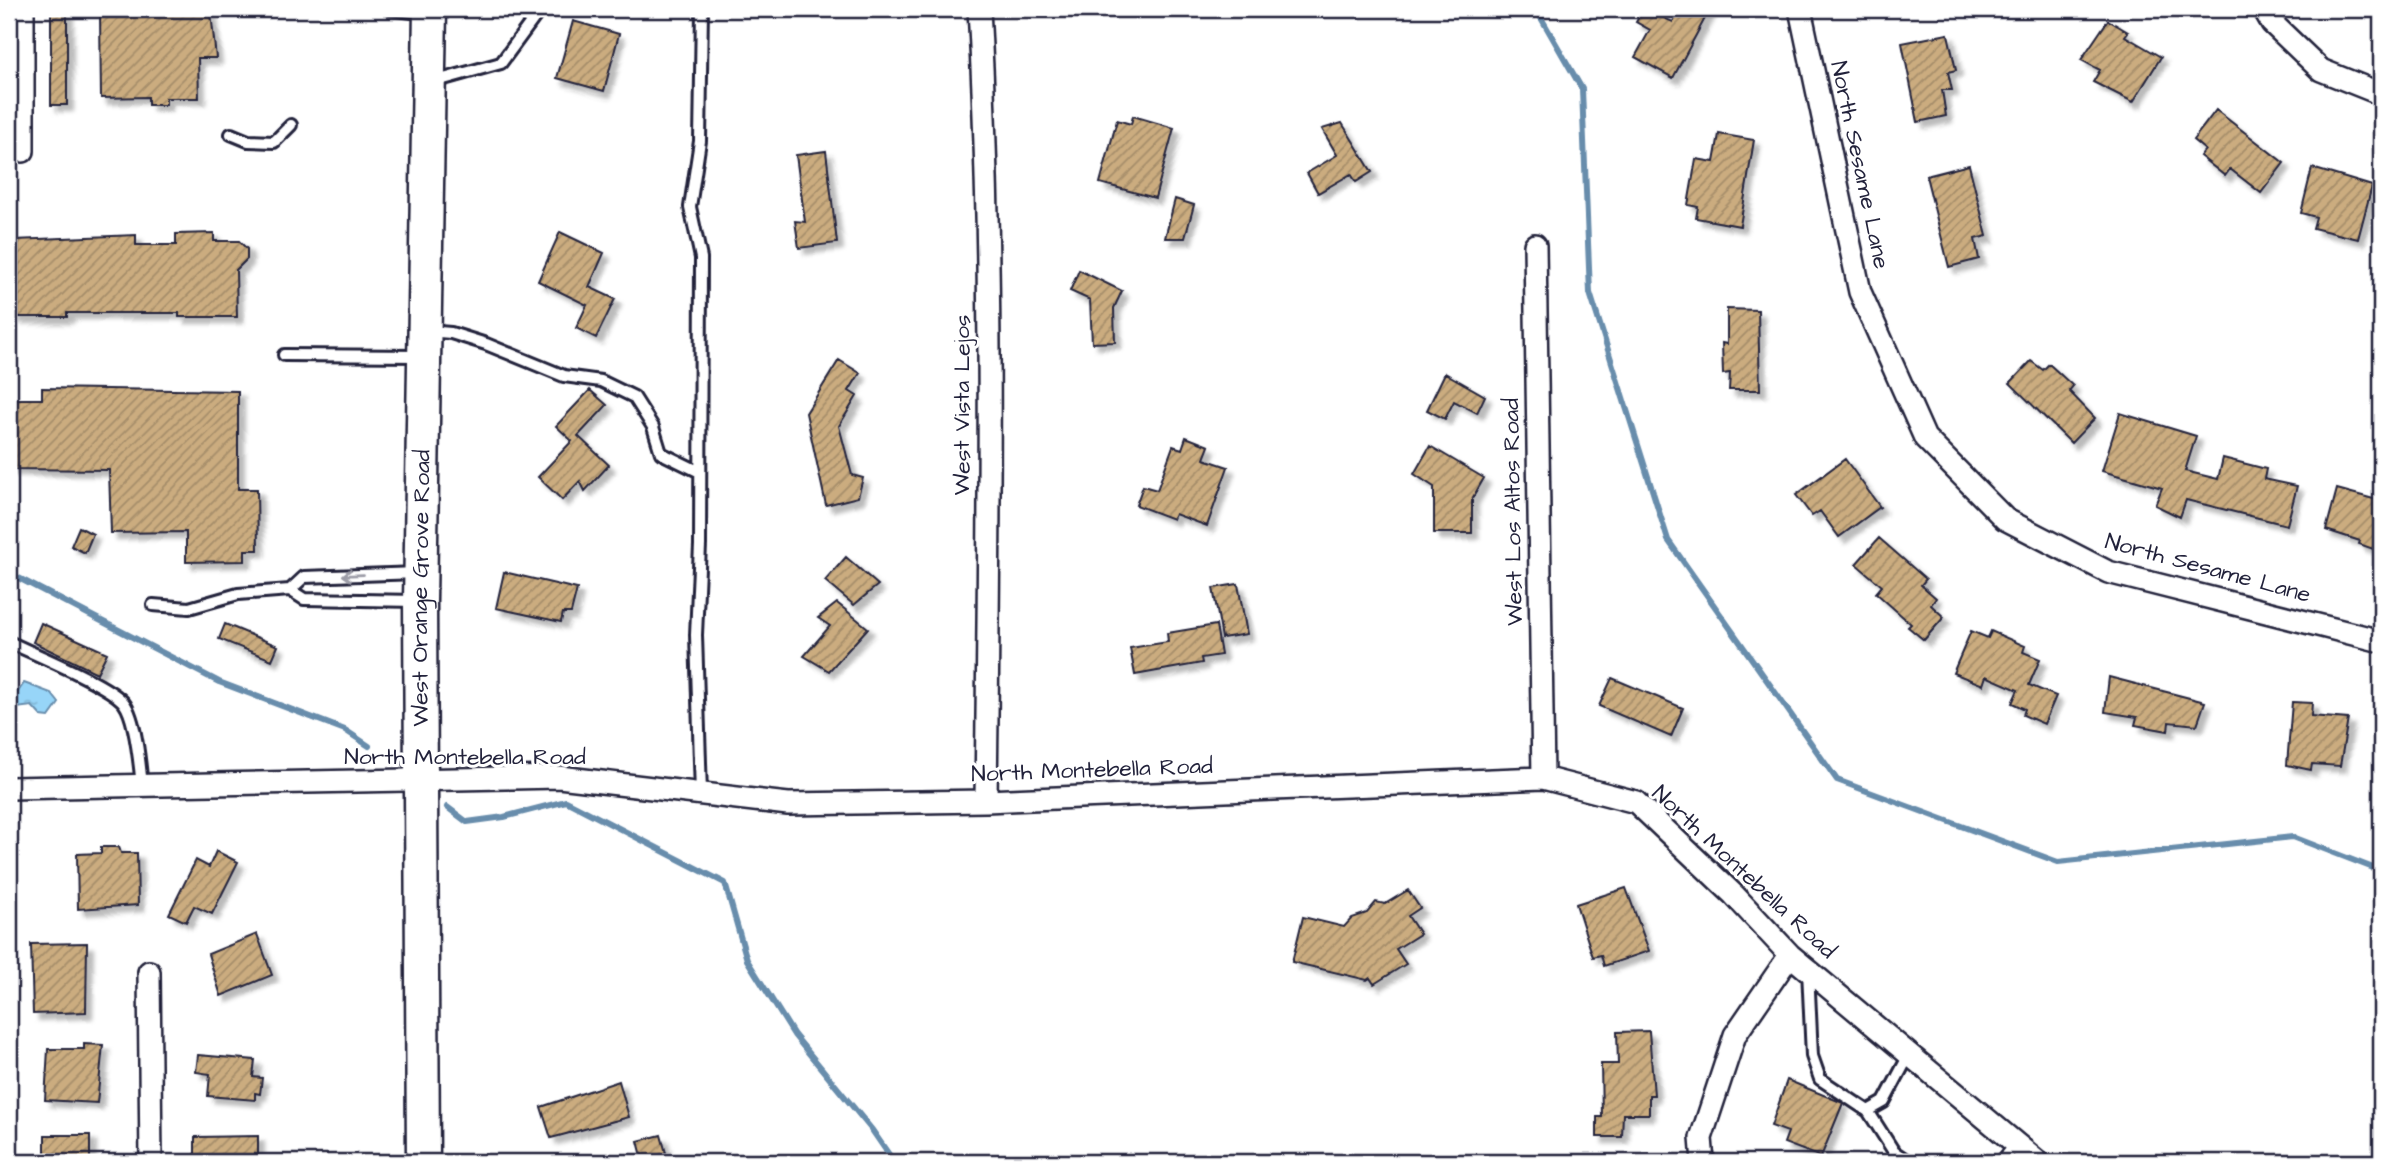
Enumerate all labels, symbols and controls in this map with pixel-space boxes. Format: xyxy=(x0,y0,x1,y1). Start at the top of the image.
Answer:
street label: North Sesame Lane xyxy=(1822,58,1898,272)
street label: West Vista Lejos xyxy=(946,315,978,495)
street label: West Los Altos Road xyxy=(1495,398,1531,626)
street label: West Orange Grove Road xyxy=(404,449,439,727)
street label: North Sesame Lane xyxy=(2102,525,2314,611)
one-way arrow xyxy=(342,569,365,582)
street label: North Montebella Road xyxy=(344,741,586,773)
street label: North Montebella Road xyxy=(971,750,1213,790)
street label: North Montebella Road xyxy=(1645,778,1843,966)

